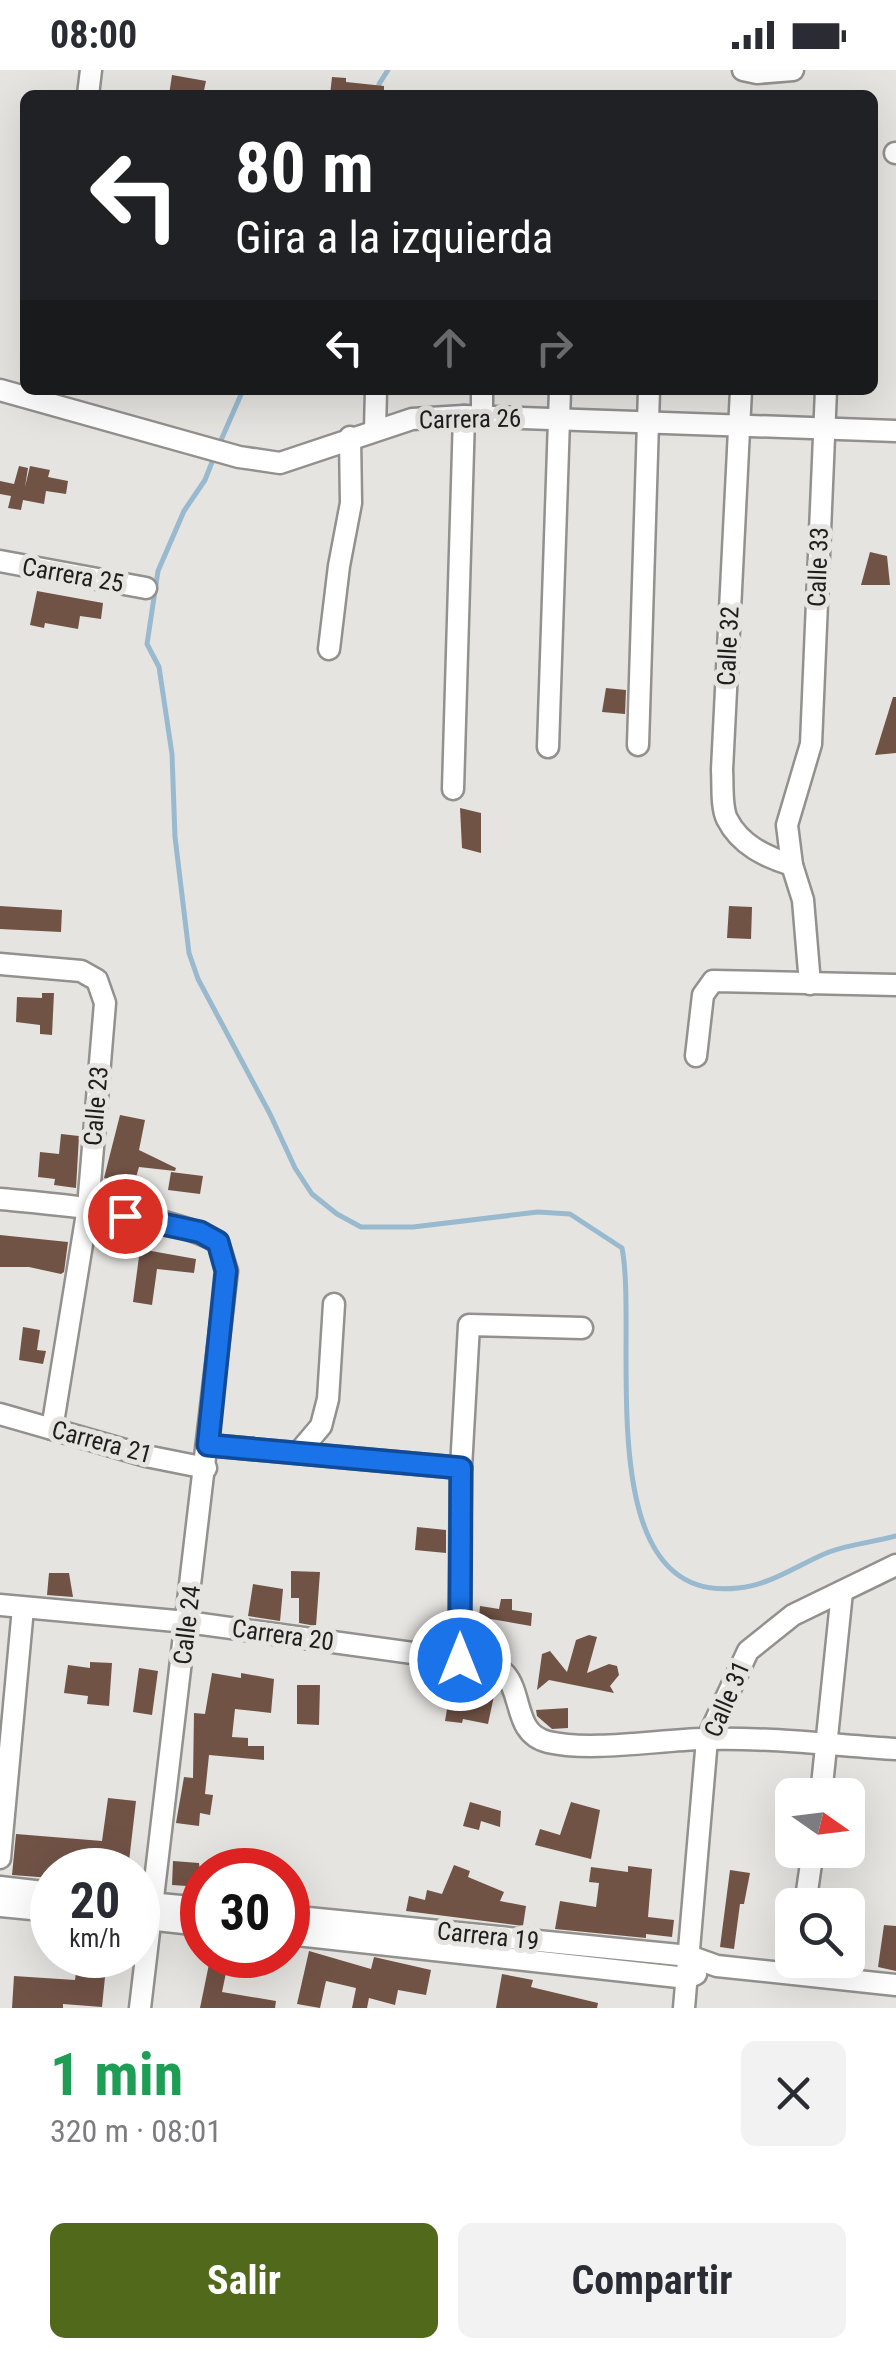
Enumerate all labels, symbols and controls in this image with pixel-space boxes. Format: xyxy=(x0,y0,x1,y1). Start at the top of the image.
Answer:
text: 08:00 xyxy=(50,13,137,57)
text: 80 m xyxy=(235,127,374,209)
icon: left xyxy=(70,130,200,260)
text: Gira a la izquierda xyxy=(235,211,553,264)
icon: left xyxy=(317,320,372,375)
icon: ahead xyxy=(422,320,477,375)
icon: right xyxy=(527,320,582,375)
street label: Carrera 26 xyxy=(419,404,521,434)
street label: Calle 33 xyxy=(802,527,834,607)
street label: Carrera 25 xyxy=(20,552,126,598)
street label: Calle 32 xyxy=(711,605,745,687)
street label: Calle 23 xyxy=(78,1065,114,1147)
pin xyxy=(83,1174,168,1259)
icon: arrive xyxy=(98,1189,153,1244)
street label: Carrera 21 xyxy=(49,1415,155,1469)
street label: Calle 24 xyxy=(168,1584,206,1666)
position arrow xyxy=(408,1608,512,1712)
street label: Carrera 20 xyxy=(230,1614,336,1656)
street label: Calle 31 xyxy=(698,1657,756,1741)
north arrow xyxy=(775,1778,865,1868)
map controls xyxy=(775,1778,865,1978)
speed limit sign: 30 xyxy=(180,1848,310,1978)
text: 20 xyxy=(70,1872,120,1930)
button: search xyxy=(775,1888,865,1978)
street label: Carrera 19 xyxy=(436,1916,540,1956)
text: km/h xyxy=(69,1924,121,1953)
text: 1 min xyxy=(50,2039,183,2110)
button: close xyxy=(741,2041,846,2146)
text: 320 m · 08:01 xyxy=(50,2112,222,2150)
button: Salir xyxy=(50,2223,438,2338)
button: Compartir xyxy=(458,2223,846,2338)

